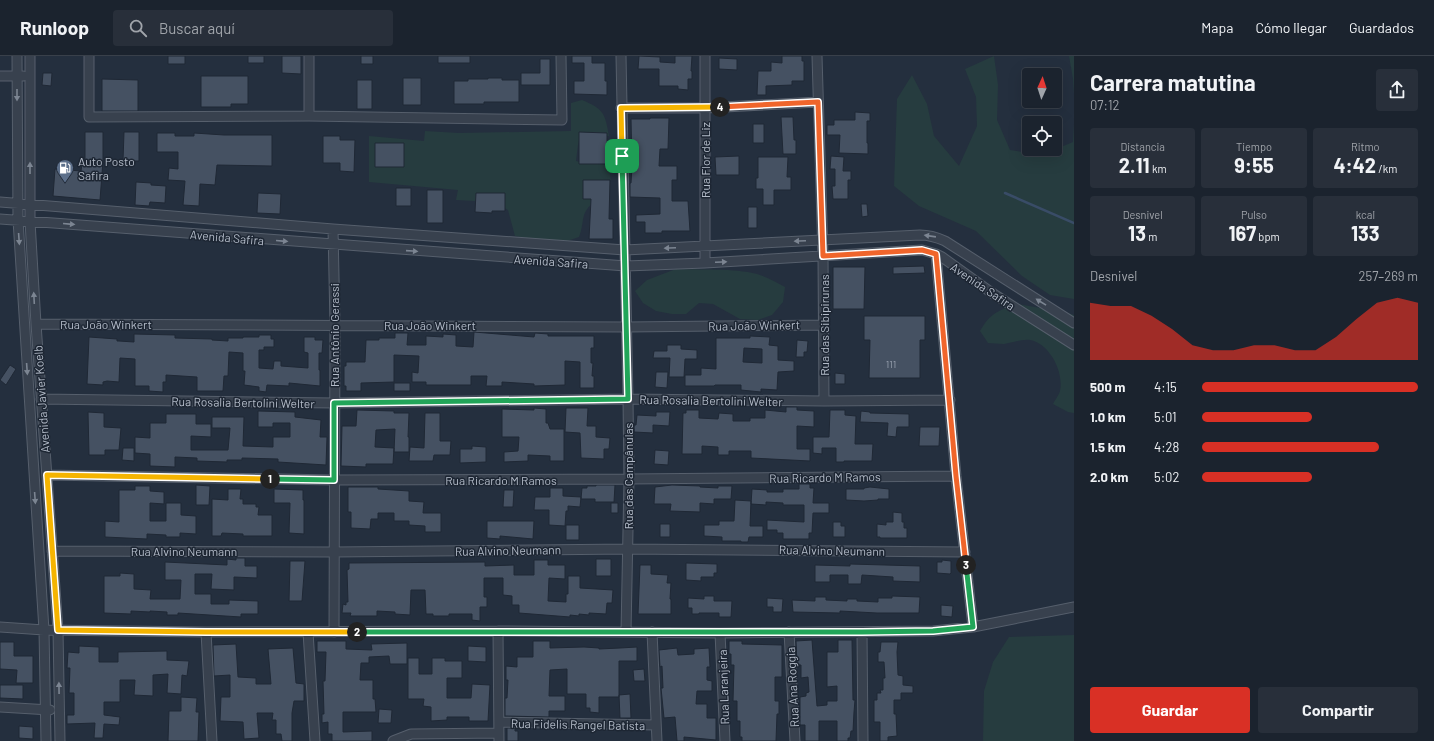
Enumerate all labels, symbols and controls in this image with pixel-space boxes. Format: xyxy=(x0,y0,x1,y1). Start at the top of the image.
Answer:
search box xyxy=(113,10,393,46)
text: Runloop xyxy=(20,16,89,39)
icon: search xyxy=(127,17,149,39)
text: Buscar aquí xyxy=(159,19,235,37)
text: Mapa xyxy=(1201,19,1233,36)
text: Cómo llegar xyxy=(1255,19,1327,36)
text: Guardados xyxy=(1349,19,1414,36)
north arrow xyxy=(1022,68,1062,108)
map controls xyxy=(1022,68,1062,156)
text: Carrera matutina xyxy=(1090,69,1256,95)
button: share xyxy=(1376,69,1418,111)
one-way arrow xyxy=(14,89,20,102)
pin: 4 xyxy=(710,97,730,117)
text: 07:12 xyxy=(1090,97,1119,113)
text: 4 xyxy=(717,100,723,113)
button: locate xyxy=(1022,116,1062,156)
street label: Rua Flor de Liz xyxy=(698,122,712,198)
pin xyxy=(605,139,639,173)
text: Distancia xyxy=(1120,140,1165,153)
text: Tiempo xyxy=(1236,140,1272,153)
text: Ritmo xyxy=(1351,140,1380,153)
icon: arrive xyxy=(611,145,633,167)
text: 2.11 xyxy=(1119,153,1150,177)
text: 9:55 xyxy=(1234,153,1274,177)
text: 4:42 xyxy=(1333,153,1376,177)
place label: Auto Posto Safira xyxy=(78,154,135,182)
fuel station icon: Auto Posto Safira xyxy=(55,158,75,183)
one-way arrow xyxy=(26,162,33,174)
text: km xyxy=(1150,162,1167,175)
text: /km xyxy=(1376,162,1397,175)
text: Desnivel xyxy=(1123,208,1163,221)
text: Pulso xyxy=(1241,208,1267,221)
text: kcal xyxy=(1356,208,1375,221)
one-way arrow xyxy=(63,221,75,228)
text: 13 xyxy=(1128,221,1146,245)
text: 167 xyxy=(1228,221,1256,245)
text: 133 xyxy=(1351,221,1380,245)
street label: Avenida Safira xyxy=(189,227,265,247)
text: m xyxy=(1146,230,1157,243)
text: bpm xyxy=(1256,230,1280,243)
one-way arrow xyxy=(15,233,22,245)
one-way arrow xyxy=(923,233,936,239)
one-way arrow xyxy=(276,237,288,244)
one-way arrow xyxy=(793,238,806,244)
one-way arrow xyxy=(663,245,676,251)
one-way arrow xyxy=(406,247,418,254)
street label: Avenida Safira xyxy=(513,251,589,271)
one-way arrow xyxy=(715,259,727,266)
street label: Avenida Safira xyxy=(948,259,1018,313)
text: Desnivel xyxy=(1090,268,1137,284)
text: 257–269 m xyxy=(1359,268,1418,284)
street label: Rua das Sibipirunas xyxy=(817,274,831,376)
street label: Rua Antônio Gerassi xyxy=(327,283,341,387)
one-way arrow xyxy=(31,292,38,304)
one-way arrow xyxy=(1035,298,1047,305)
street label: Rua João Winkert xyxy=(60,317,152,331)
street label: Rua João Winkert xyxy=(708,317,800,333)
street label: Rua João Winkert xyxy=(384,318,476,332)
street label: Avenida Javier Koelb xyxy=(30,345,52,453)
house number: 111 xyxy=(886,358,896,370)
one-way arrow xyxy=(24,363,30,376)
text: 500 m xyxy=(1090,379,1125,395)
text: 4:15 xyxy=(1154,379,1177,395)
street label: Rua Rosalia Bertolini Welter xyxy=(639,392,783,408)
street label: Rua Rosalia Bertolini Welter xyxy=(171,394,315,410)
text: 1.0 km xyxy=(1090,409,1126,425)
text: 5:01 xyxy=(1154,409,1177,425)
street label: Rua das Campânulas xyxy=(621,422,635,529)
text: 1.5 km xyxy=(1090,439,1126,455)
text: 4:28 xyxy=(1154,439,1179,455)
pin: 1 xyxy=(260,469,280,489)
street label: Rua Ricardo M Ramos xyxy=(769,469,881,485)
text: 2.0 km xyxy=(1090,469,1128,485)
text: 5:02 xyxy=(1154,469,1179,485)
text: 1 xyxy=(268,472,272,485)
street label: Rua Ricardo M Ramos xyxy=(445,473,557,487)
one-way arrow xyxy=(32,492,39,504)
street label: Rua Alvino Neumann xyxy=(455,542,561,558)
street label: Rua Alvino Neumann xyxy=(779,542,885,558)
street label: Rua Alvino Neumann xyxy=(131,544,237,558)
pin: 3 xyxy=(956,555,976,575)
text: 3 xyxy=(963,558,969,571)
pin: 2 xyxy=(347,622,367,642)
text: 2 xyxy=(354,625,360,638)
street label: Rua Ana Roggia xyxy=(783,646,801,728)
street label: Rua Laranjeira xyxy=(715,649,731,725)
one-way arrow xyxy=(56,681,62,694)
button: Guardar xyxy=(1090,687,1250,733)
button: Compartir xyxy=(1258,687,1418,733)
street label: Rua Fidelis Rangel Batista xyxy=(511,716,645,732)

